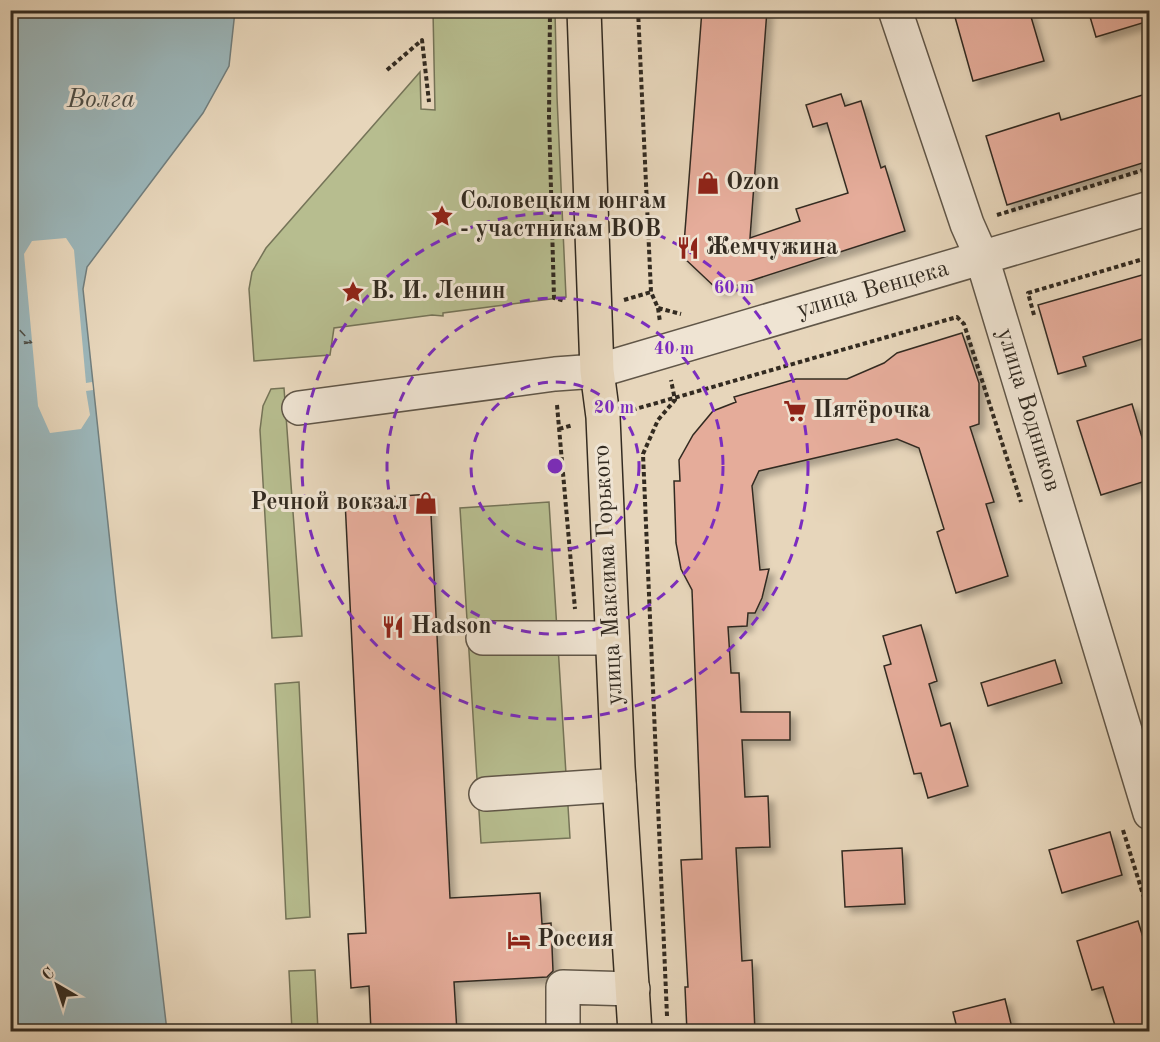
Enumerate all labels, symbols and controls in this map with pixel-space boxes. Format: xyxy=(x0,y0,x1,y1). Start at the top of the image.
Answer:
water label: Волга xyxy=(66,87,135,113)
shop icon: Ozon xyxy=(695,170,721,196)
place label: Ozon xyxy=(726,171,780,195)
place label: Соловецким юнгам - участникам ВОВ xyxy=(460,190,667,242)
place icon: Соловецким юнгам - участникам ВОВ xyxy=(429,203,455,229)
restaurant icon: Жемчужина xyxy=(675,235,701,261)
place label: Жемчужина xyxy=(706,236,838,260)
street label: улица Венцека xyxy=(794,257,952,323)
place icon: В. И. Ленин xyxy=(340,279,366,305)
text: 60 m xyxy=(714,279,754,297)
place label: В. И. Ленин xyxy=(371,280,506,304)
street label: улица Водников xyxy=(992,326,1064,494)
text: 40 m xyxy=(654,340,694,358)
supermarket icon: Пятёрочка xyxy=(782,398,808,424)
text: 20 m xyxy=(594,399,634,417)
place label: Пятёрочка xyxy=(813,399,931,423)
street label: улица Максима Горького xyxy=(590,444,628,706)
centre of rings xyxy=(545,456,565,476)
shop icon: Речной вокзал xyxy=(413,490,439,516)
place label: Речной вокзал xyxy=(250,491,408,515)
restaurant icon: Hadson xyxy=(380,614,406,640)
place label: Hadson xyxy=(411,615,492,639)
hotel icon: Россия xyxy=(506,927,532,953)
place label: Россия xyxy=(537,928,614,952)
north arrow xyxy=(27,955,87,1015)
text: С xyxy=(40,965,58,984)

